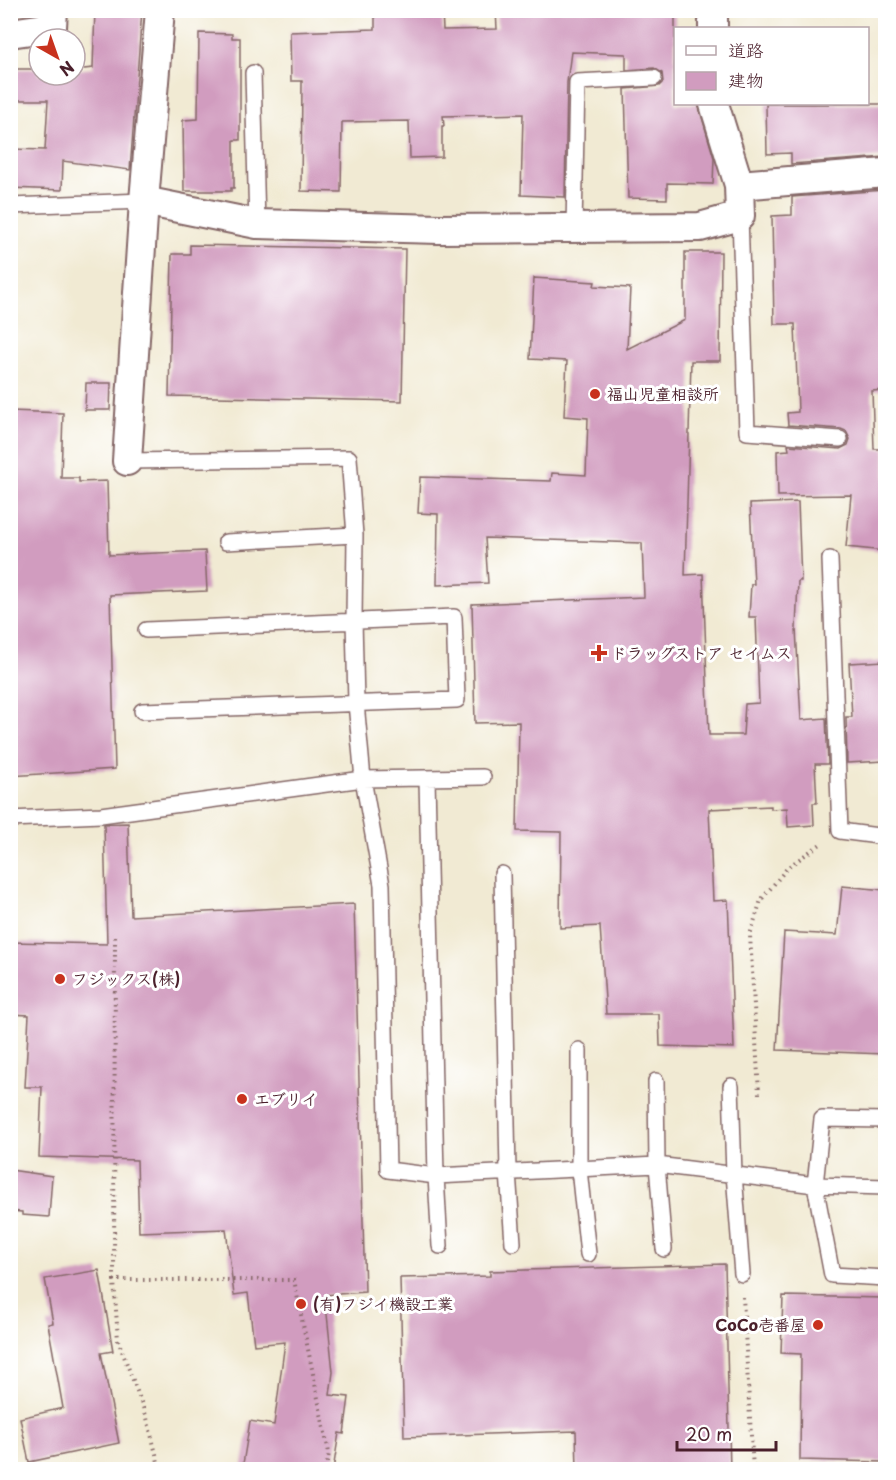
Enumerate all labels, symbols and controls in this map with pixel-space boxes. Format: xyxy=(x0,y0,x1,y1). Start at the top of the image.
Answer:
north arrow xyxy=(27,27,87,87)
legend xyxy=(674,27,869,105)
text: 道路 xyxy=(728,36,764,63)
text: N xyxy=(55,56,80,83)
text: 建物 xyxy=(728,66,764,93)
place label: 福山児童相談所 xyxy=(607,381,719,405)
marker: 福山児童相談所 xyxy=(588,387,602,401)
place label: ドラッグストア セイムス xyxy=(611,640,792,664)
marker: ドラッグストア セイムス xyxy=(592,646,606,660)
place label: フジックス(株) xyxy=(72,966,180,990)
marker: フジックス(株) xyxy=(53,972,67,986)
place label: エブリイ xyxy=(254,1086,318,1110)
marker: エブリイ xyxy=(235,1092,249,1106)
place label: (有)フジイ機設工業 xyxy=(313,1291,453,1315)
marker: (有)フジイ機設工業 xyxy=(294,1297,308,1311)
place label: CoCo壱番屋 xyxy=(715,1312,806,1336)
marker: CoCo壱番屋 xyxy=(811,1318,825,1332)
scale bar xyxy=(677,1414,776,1452)
text: 20 m xyxy=(686,1420,732,1447)

